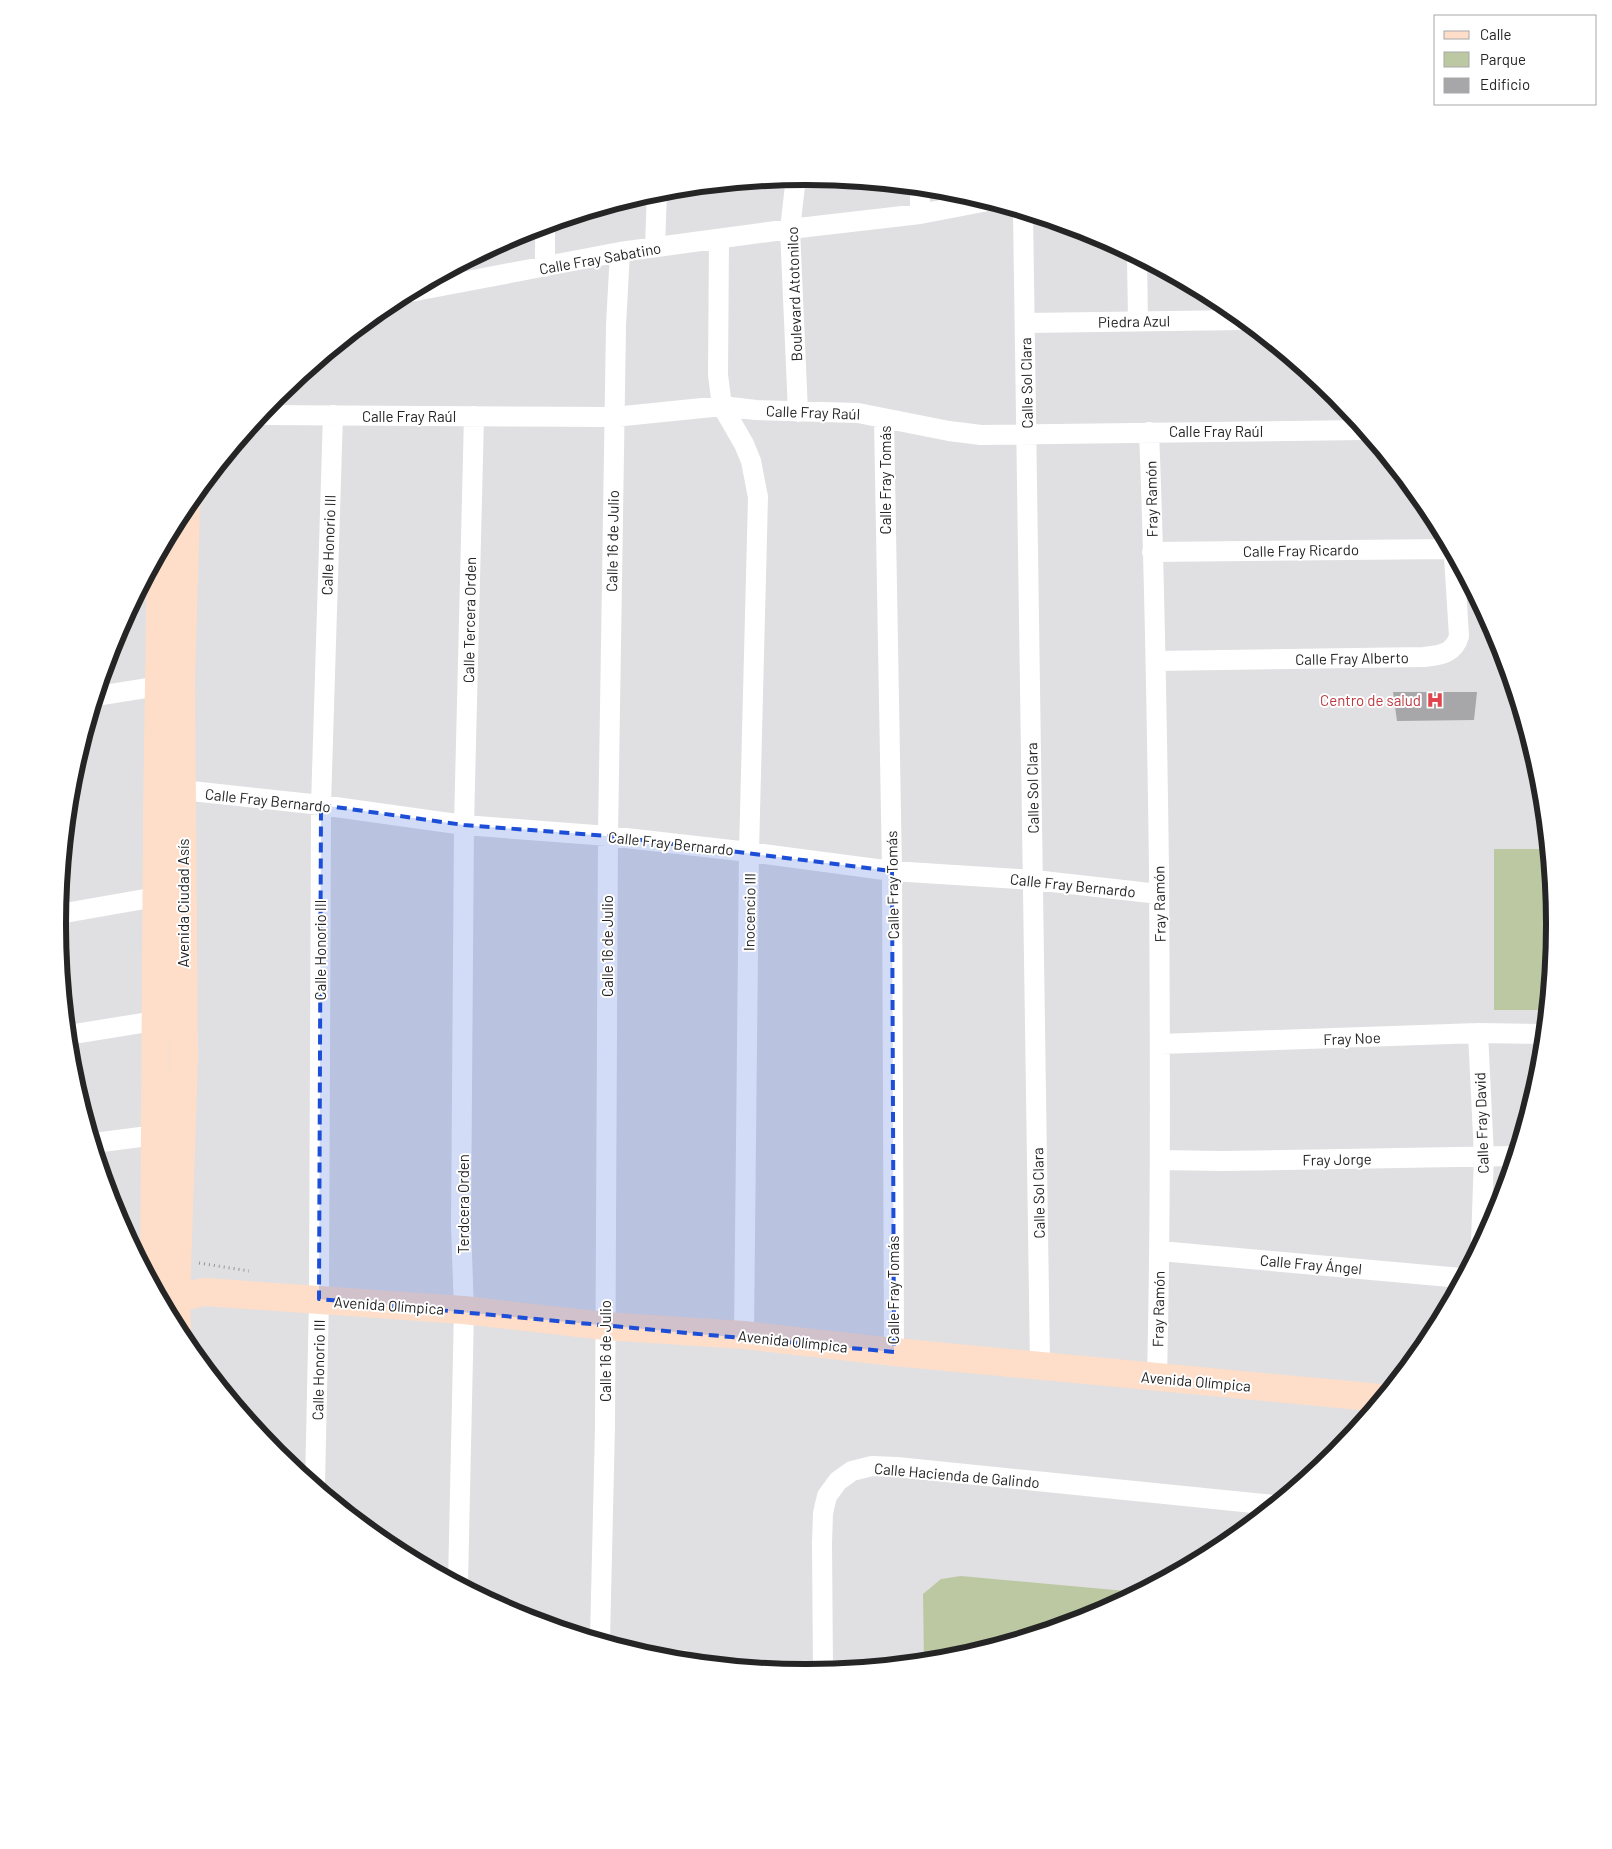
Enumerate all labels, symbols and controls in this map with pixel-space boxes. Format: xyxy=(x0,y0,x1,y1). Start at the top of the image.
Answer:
legend xyxy=(1434,15,1597,105)
text: Calle xyxy=(1480,25,1512,43)
text: Parque xyxy=(1480,50,1526,68)
text: Edificio xyxy=(1480,75,1530,93)
street label: Boulevard Atotonilco xyxy=(783,226,805,362)
street label: Calle Fray Sabatino xyxy=(538,238,662,278)
street label: Piedra Azul xyxy=(1098,311,1170,331)
street label: Calle Sol Clara xyxy=(1016,337,1036,429)
street label: Calle Fray Raúl xyxy=(766,401,860,423)
street label: Calle Fray Raúl xyxy=(362,407,456,425)
street label: Calle Fray Raúl xyxy=(1169,422,1263,440)
street label: Calle Fray Tomás xyxy=(876,426,894,534)
street label: Fray Ramón xyxy=(1141,461,1161,537)
street label: Calle 16 de Julio xyxy=(602,490,622,592)
street label: Calle Honorio III xyxy=(317,494,339,596)
street label: Calle Fray Ricardo xyxy=(1243,540,1359,560)
street label: Calle Tercera Orden xyxy=(459,557,479,683)
street label: Calle Fray Alberto xyxy=(1295,648,1409,668)
hospital icon: Centro de salud xyxy=(1425,690,1445,710)
place label: Centro de salud xyxy=(1320,691,1421,709)
street label: Calle Sol Clara xyxy=(1022,742,1042,834)
street label: Calle Fray Bernardo xyxy=(204,784,332,816)
street label: Calle Fray Bernardo xyxy=(607,827,735,859)
street label: Calle Fray Tomás xyxy=(882,830,902,940)
street label: Avenida Ciudad Asís xyxy=(174,838,192,968)
street label: Fray Ramón xyxy=(1149,866,1169,942)
street label: Calle Fray Bernardo xyxy=(1009,869,1137,901)
street label: Inocencio III xyxy=(739,873,759,951)
street label: Calle 16 de Julio xyxy=(598,895,616,997)
street label: Calle Honorio III xyxy=(311,900,329,1000)
street label: Fray Noe xyxy=(1323,1028,1381,1048)
street label: Calle Fray David xyxy=(1470,1072,1492,1174)
street label: Calle Sol Clara xyxy=(1028,1147,1048,1239)
street label: Fray Jorge xyxy=(1302,1149,1372,1169)
street label: Terdcera Orden xyxy=(454,1154,472,1254)
street label: Calle Fray Tomás xyxy=(884,1236,902,1344)
street label: Calle Fray Ángel xyxy=(1259,1251,1363,1277)
street label: Fray Ramón xyxy=(1148,1271,1168,1347)
street label: Avenida Olímpica xyxy=(333,1292,445,1318)
street label: Calle 16 de Julio xyxy=(596,1300,614,1402)
street label: Calle Honorio III xyxy=(308,1319,328,1421)
street label: Avenida Olímpica xyxy=(737,1326,849,1356)
street label: Avenida Olímpica xyxy=(1140,1367,1252,1395)
street label: Calle Hacienda de Galindo xyxy=(874,1459,1040,1491)

